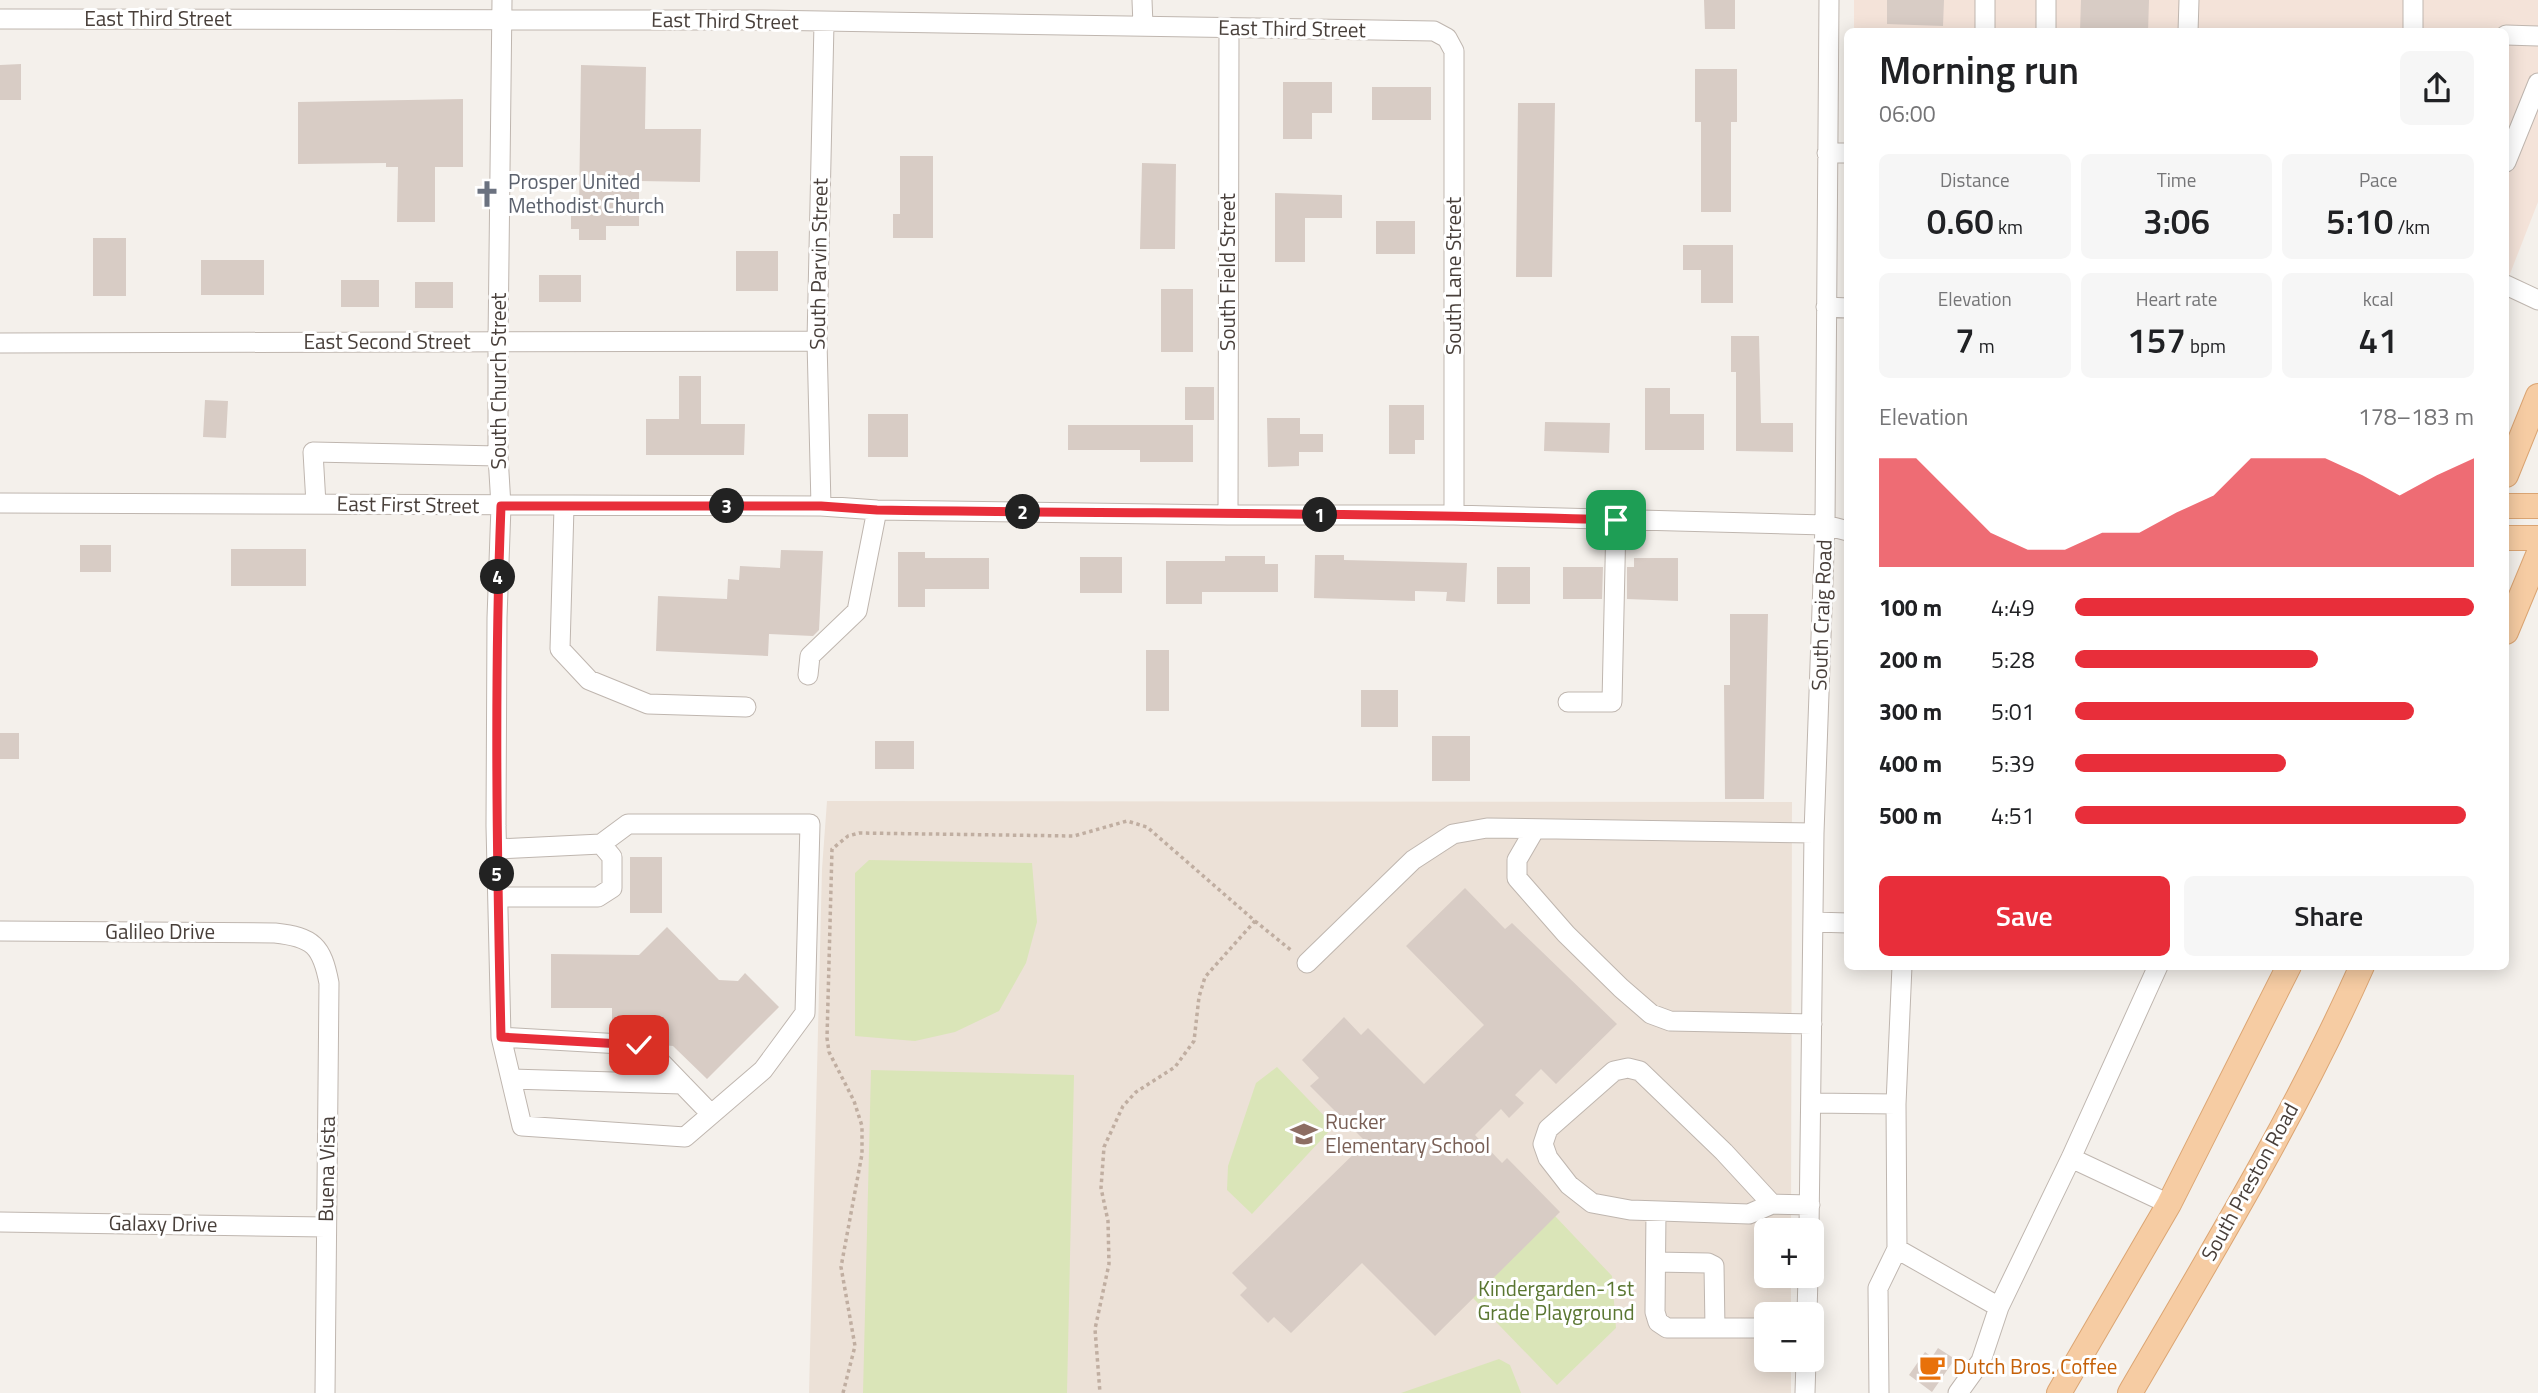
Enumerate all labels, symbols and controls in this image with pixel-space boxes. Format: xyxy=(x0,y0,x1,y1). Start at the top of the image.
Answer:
street label: East Third Street xyxy=(84,2,232,34)
street label: East Third Street xyxy=(651,3,800,37)
street label: East Third Street xyxy=(1218,11,1367,45)
text: Morning run xyxy=(1879,41,2079,99)
button: share xyxy=(2400,51,2474,125)
text: 06:00 xyxy=(1879,96,1936,131)
place label: Prosper United Methodist Church xyxy=(508,165,665,221)
text: Distance xyxy=(1940,165,2010,194)
text: Time xyxy=(2157,165,2196,194)
text: Pace xyxy=(2359,165,2397,194)
street label: South Parvin Street xyxy=(801,177,836,350)
church icon: Prosper United Methodist Church xyxy=(472,179,502,209)
street label: South Field Street xyxy=(1211,192,1243,351)
text: 0.60 xyxy=(1927,194,1994,248)
text: 3:06 xyxy=(2143,194,2210,248)
text: 5:10 xyxy=(2326,194,2393,248)
street label: South Lane Street xyxy=(1437,196,1469,355)
text: km xyxy=(1994,212,2023,241)
text: /km xyxy=(2393,212,2430,241)
text: Elevation xyxy=(1938,284,2012,313)
text: Heart rate xyxy=(2136,284,2217,313)
text: kcal xyxy=(2363,284,2394,313)
street label: South Church Street xyxy=(482,292,514,470)
text: 7 xyxy=(1955,313,1975,367)
text: 157 xyxy=(2127,313,2186,367)
text: 41 xyxy=(2359,313,2398,367)
street label: East Second Street xyxy=(303,325,471,357)
text: m xyxy=(1975,331,1995,360)
text: bpm xyxy=(2186,331,2226,360)
text: Elevation xyxy=(1879,399,1968,434)
text: 178–183 m xyxy=(2358,399,2474,434)
street label: East First Street xyxy=(336,487,480,521)
pin: 3 xyxy=(710,489,744,524)
pin xyxy=(1586,490,1646,550)
text: 3 xyxy=(721,491,732,520)
pin: 2 xyxy=(1006,494,1040,530)
text: 2 xyxy=(1017,497,1028,526)
pin: 1 xyxy=(1302,498,1338,532)
text: 1 xyxy=(1314,500,1325,529)
icon: arrive xyxy=(1597,501,1635,539)
street label: South Craig Road xyxy=(1802,539,1840,691)
pin: 4 xyxy=(480,560,516,594)
text: 4 xyxy=(492,562,503,591)
text: 100 m xyxy=(1879,590,1942,625)
text: 4:49 xyxy=(1991,590,2035,625)
text: 200 m xyxy=(1879,642,1942,677)
text: 5:28 xyxy=(1991,642,2035,677)
text: 300 m xyxy=(1879,694,1942,729)
text: 5:01 xyxy=(1991,694,2035,729)
text: 400 m xyxy=(1879,746,1942,781)
text: 5:39 xyxy=(1991,746,2035,781)
text: 500 m xyxy=(1879,798,1942,833)
text: 4:51 xyxy=(1991,798,2035,833)
pin: 5 xyxy=(480,856,514,892)
text: 5 xyxy=(491,859,502,888)
button: Save xyxy=(1879,876,2170,956)
button: Share xyxy=(2184,876,2474,956)
street label: Galileo Drive xyxy=(105,915,215,947)
pin xyxy=(609,1015,669,1075)
icon: check xyxy=(620,1026,658,1064)
street label: South Preston Road xyxy=(2192,1097,2306,1266)
place label: Rucker Elementary School xyxy=(1325,1105,1490,1161)
street label: Buena Vista xyxy=(309,1115,343,1222)
school or university icon: Rucker Elementary School xyxy=(1289,1119,1319,1149)
street label: Galaxy Drive xyxy=(108,1206,218,1240)
map controls xyxy=(1754,1218,1824,1372)
button: + xyxy=(1754,1218,1824,1288)
park label: Kindergarden-1st Grade Playground xyxy=(1477,1272,1635,1328)
button: − xyxy=(1754,1302,1824,1372)
place label: Dutch Bros. Coffee xyxy=(1953,1350,2117,1382)
cafe icon: Dutch Bros. Coffee xyxy=(1917,1352,1947,1382)

